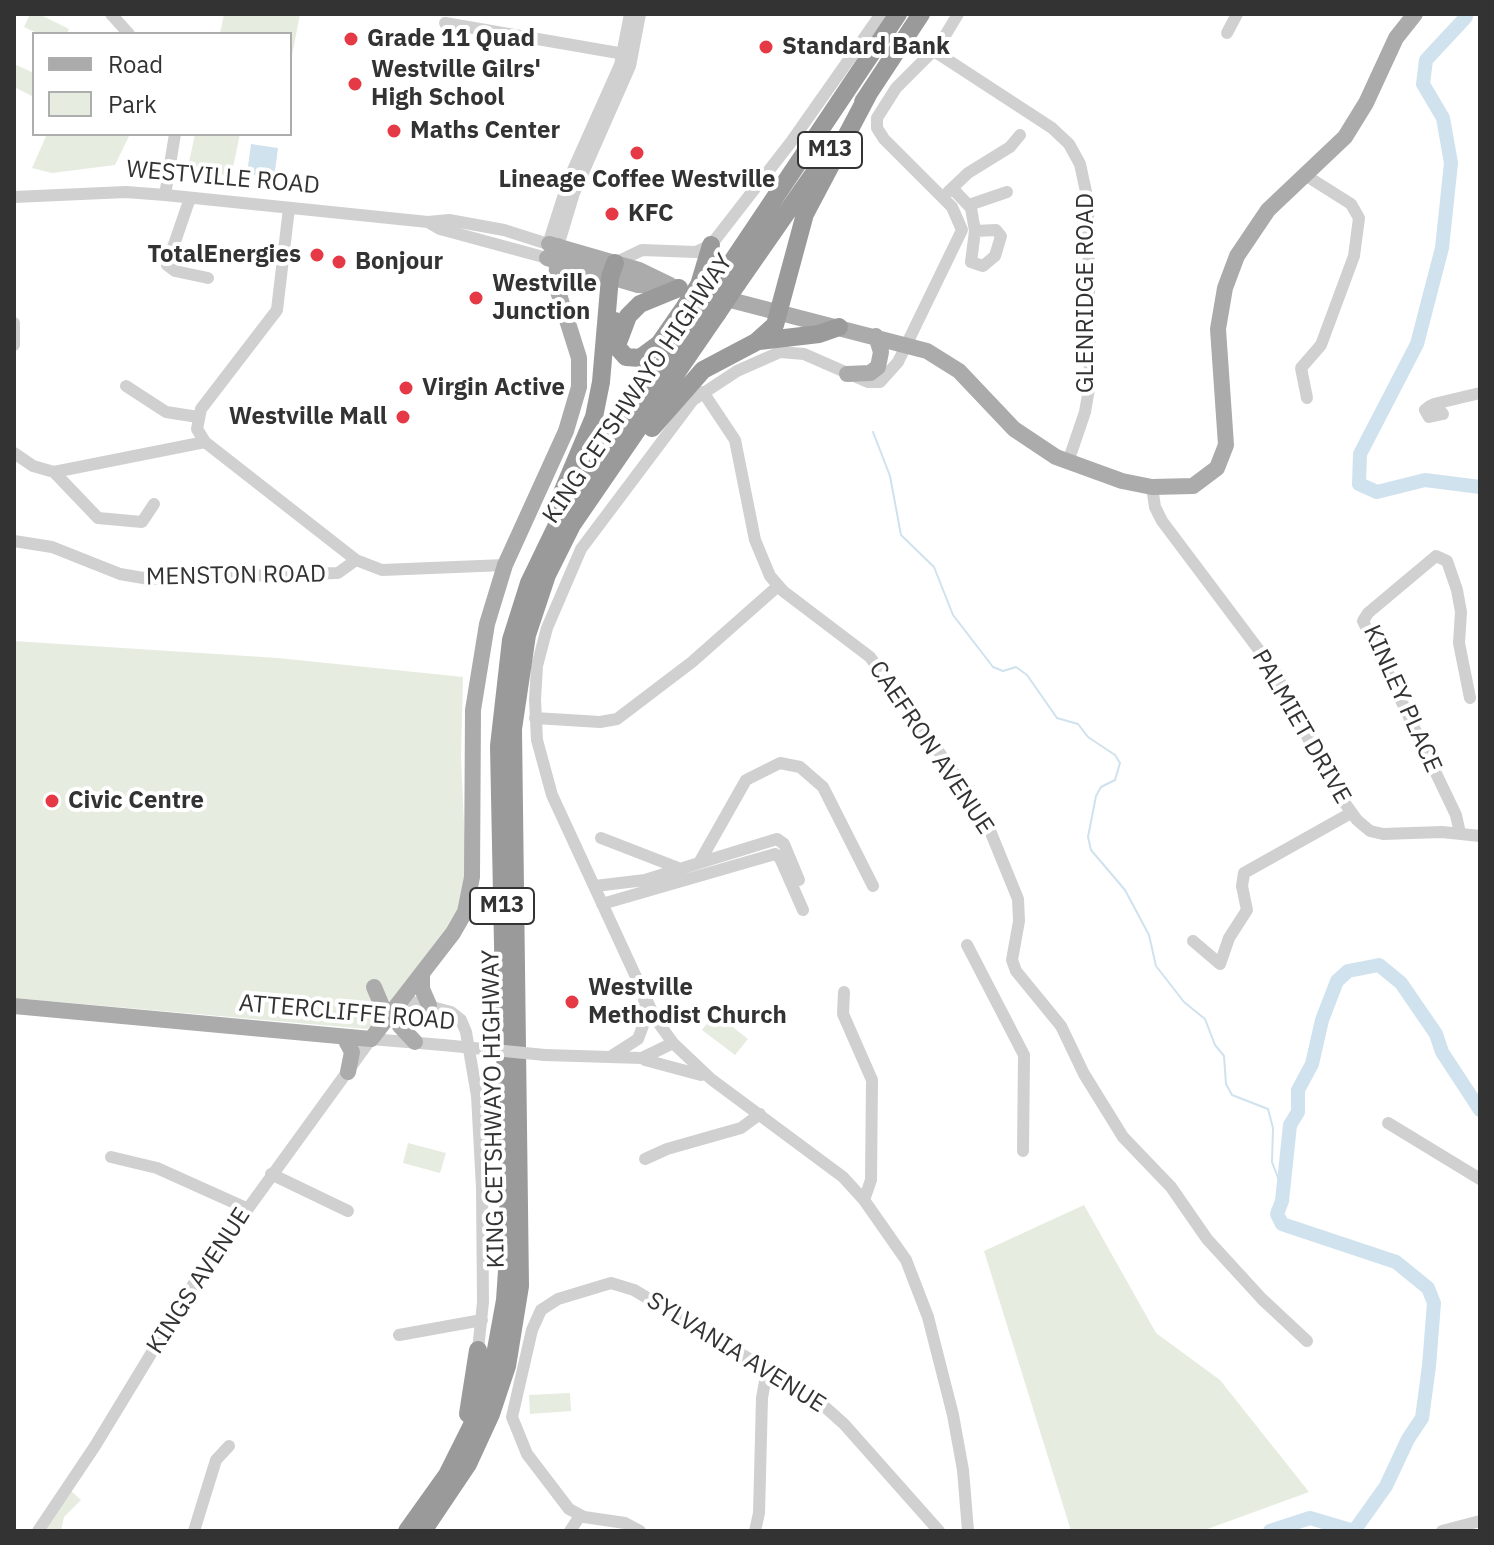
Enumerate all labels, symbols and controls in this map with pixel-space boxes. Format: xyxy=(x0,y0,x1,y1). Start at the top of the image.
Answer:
place label: Grade 11 Quad xyxy=(367,25,535,53)
marker: Grade 11 Quad xyxy=(342,30,360,48)
legend xyxy=(32,32,292,136)
place label: Standard Bank xyxy=(782,33,950,61)
marker: Standard Bank xyxy=(757,38,775,56)
text: Road xyxy=(108,48,163,80)
place label: Westville Gilrs' High School xyxy=(371,56,541,112)
marker: Westville Gilrs' High School xyxy=(346,75,364,93)
text: Park xyxy=(108,88,157,120)
place label: Maths Center xyxy=(410,117,560,145)
marker: Maths Center xyxy=(385,122,403,140)
road number: M13 xyxy=(798,132,862,168)
marker: Lineage Coffee Westville xyxy=(628,144,646,162)
street label: WESTVILLE ROAD xyxy=(125,155,321,201)
place label: Lineage Coffee Westville xyxy=(498,166,776,194)
street label: GLENRIDGE ROAD xyxy=(1072,193,1100,393)
place label: KFC xyxy=(628,200,674,228)
marker: KFC xyxy=(603,205,621,223)
place label: TotalEnergies xyxy=(148,241,301,269)
marker: TotalEnergies xyxy=(308,246,326,264)
place label: Bonjour xyxy=(355,248,443,276)
street label: KING CETSHWAYO HIGHWAY xyxy=(537,249,739,529)
marker: Bonjour xyxy=(330,253,348,271)
place label: Westville Junction xyxy=(492,270,597,326)
marker: Westville Junction xyxy=(467,289,485,307)
place label: Virgin Active xyxy=(422,374,565,402)
marker: Virgin Active xyxy=(397,379,415,397)
place label: Westville Mall xyxy=(229,403,387,431)
marker: Westville Mall xyxy=(394,408,412,426)
street label: MENSTON ROAD xyxy=(146,560,326,592)
street label: KINLEY PLACE xyxy=(1357,621,1447,777)
street label: PALMIET DRIVE xyxy=(1245,645,1357,809)
street label: CAEFRON AVENUE xyxy=(862,656,1000,840)
place label: Civic Centre xyxy=(68,787,204,815)
marker: Civic Centre xyxy=(43,792,61,810)
road number: M13 xyxy=(470,888,534,924)
street label: KING CETSHWAYO HIGHWAY xyxy=(477,949,511,1269)
place label: Westville Methodist Church xyxy=(588,974,787,1030)
street label: ATTERCLIFFE ROAD xyxy=(238,989,456,1037)
marker: Westville Methodist Church xyxy=(563,993,581,1011)
street label: KINGS AVENUE xyxy=(141,1203,257,1359)
street label: SYLVANIA AVENUE xyxy=(641,1286,831,1420)

